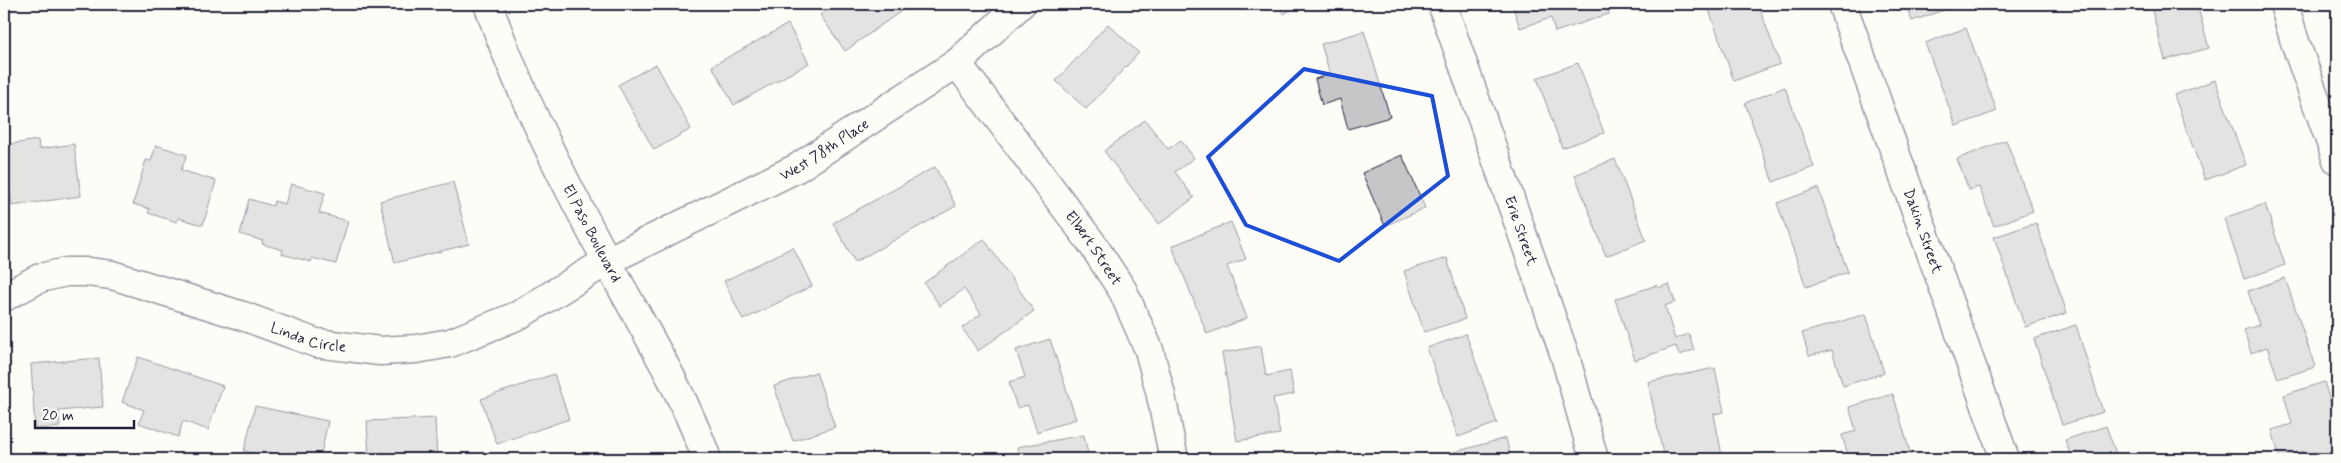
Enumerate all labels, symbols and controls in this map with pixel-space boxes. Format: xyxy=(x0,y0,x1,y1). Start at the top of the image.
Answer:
street label: West 78th Place xyxy=(777,114,873,186)
street label: El Paso Boulevard xyxy=(558,181,626,286)
street label: Dakin Street xyxy=(1898,186,1947,277)
street label: Erie Street xyxy=(1499,193,1542,268)
street label: Elbert Street xyxy=(1060,207,1126,290)
street label: Linda Circle xyxy=(267,318,347,358)
scale bar xyxy=(35,398,134,430)
text: 20 m xyxy=(42,406,74,426)

